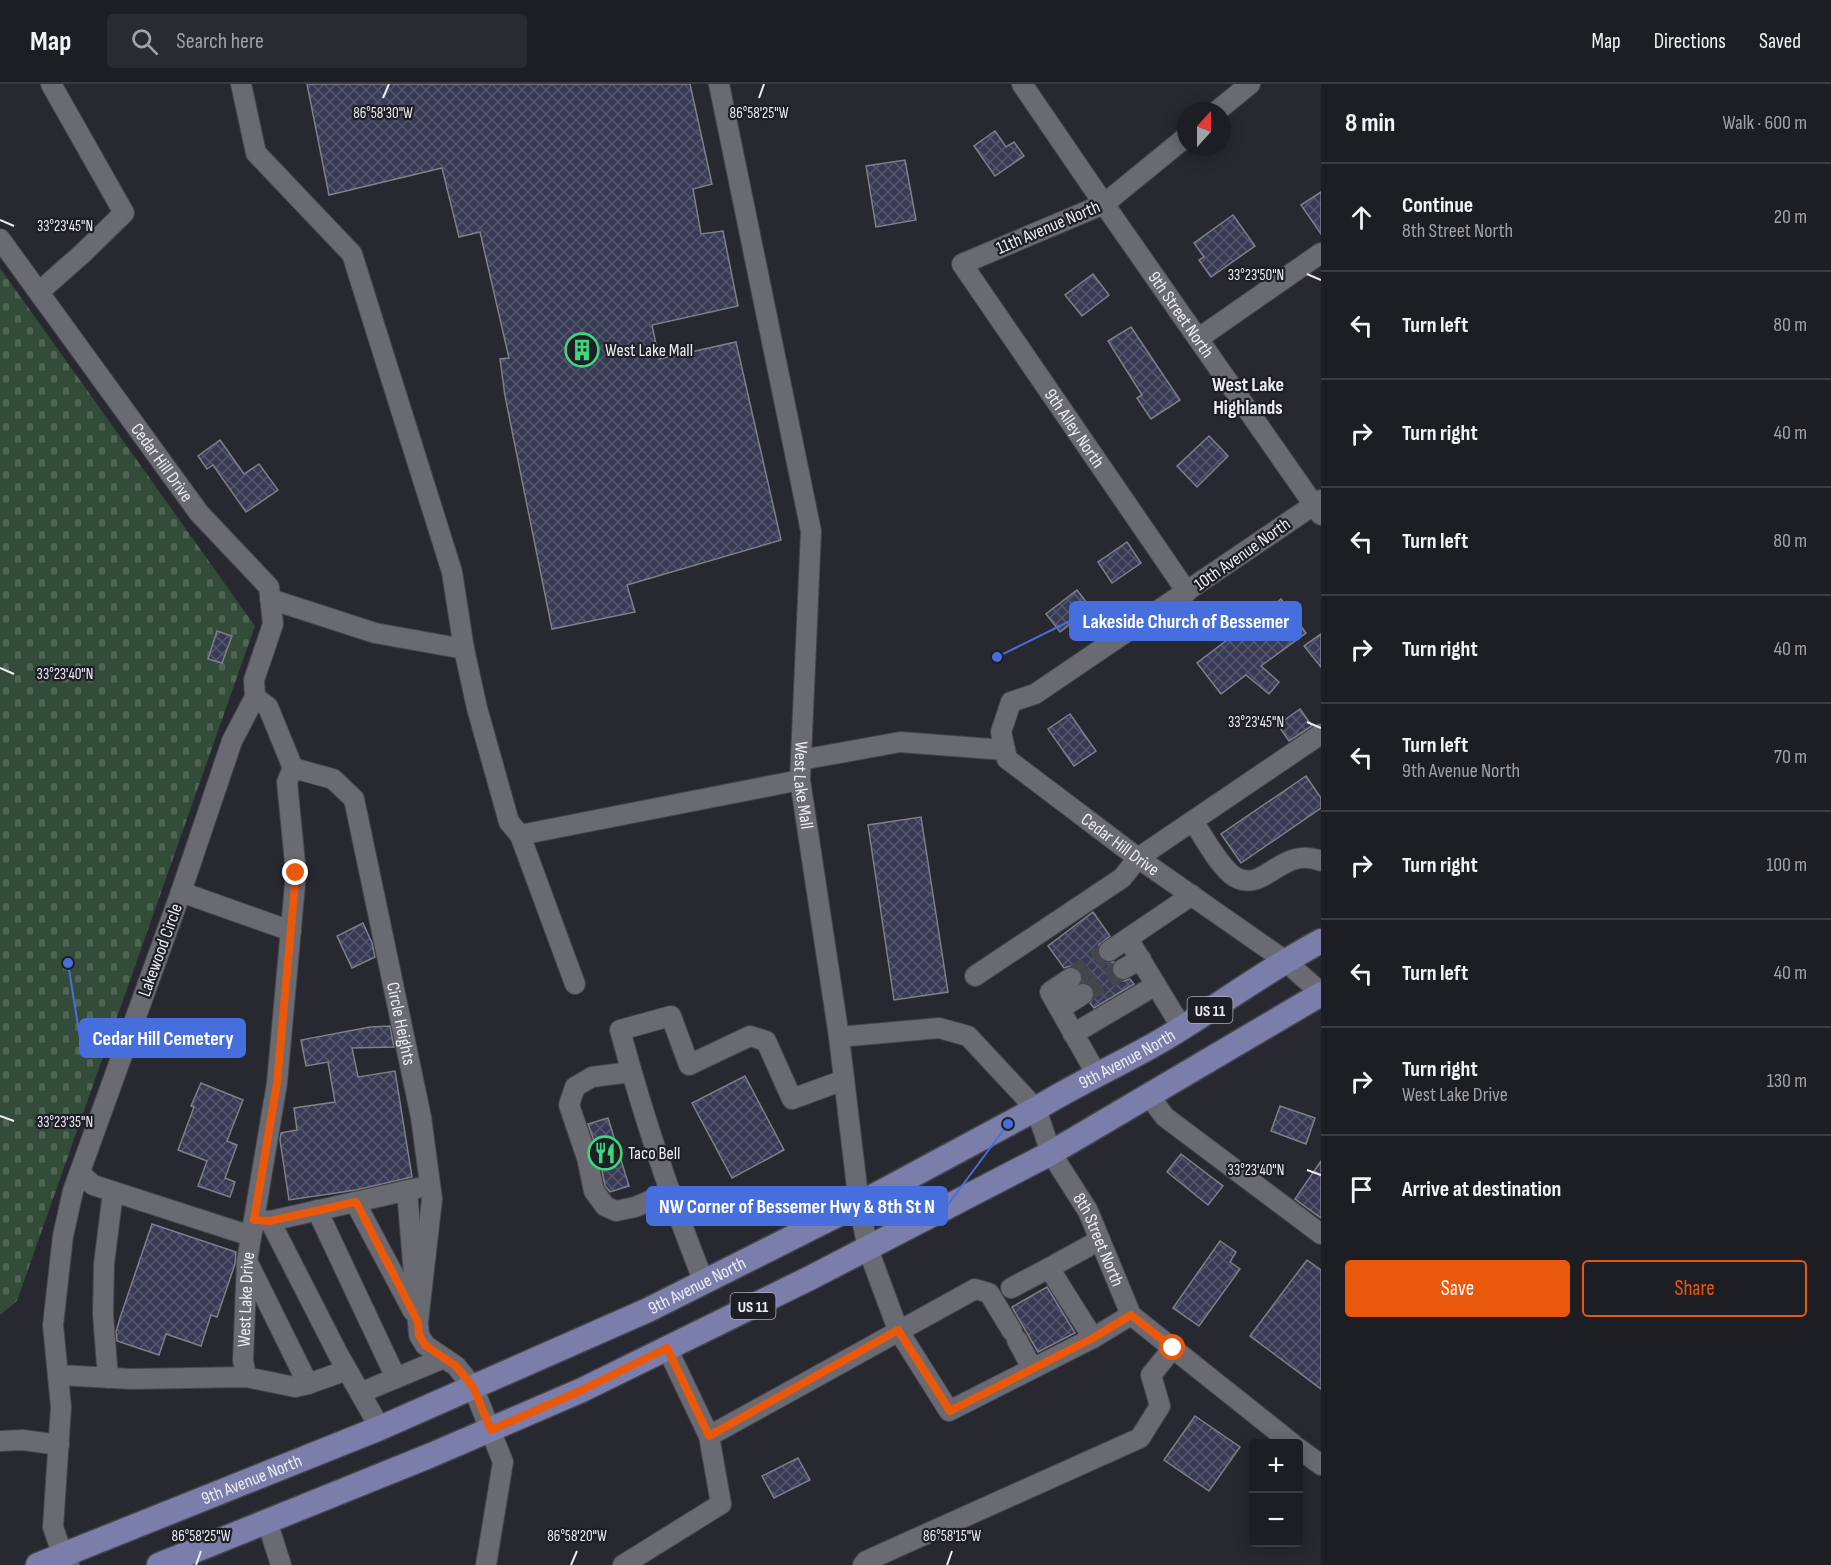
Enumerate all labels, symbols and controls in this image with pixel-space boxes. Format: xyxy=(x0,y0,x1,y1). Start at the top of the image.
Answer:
search box xyxy=(107,14,527,68)
text: Map xyxy=(30,25,71,58)
icon: search xyxy=(128,25,161,58)
text: Search here xyxy=(176,28,264,55)
text: Map xyxy=(1591,29,1621,54)
text: Directions xyxy=(1654,29,1726,54)
text: Saved xyxy=(1759,29,1801,54)
north arrow xyxy=(1177,102,1231,156)
text: 86°58'30"W xyxy=(353,104,413,123)
text: 86°58'25"W xyxy=(730,104,789,123)
text: 8 min xyxy=(1345,108,1395,139)
text: Walk · 600 m xyxy=(1723,111,1807,135)
text: Continue xyxy=(1402,192,1473,219)
street label: 11th Avenue North xyxy=(993,196,1103,259)
icon: ahead xyxy=(1345,201,1378,234)
text: 20 m xyxy=(1774,205,1807,229)
text: 33°23'45"N xyxy=(37,217,93,236)
text: 8th Street North xyxy=(1402,219,1513,243)
text: 33°23'50"N xyxy=(1228,266,1284,285)
street label: 9th Street North xyxy=(1143,268,1218,362)
icon: left xyxy=(1345,309,1378,342)
text: Turn left xyxy=(1402,312,1468,339)
text: 80 m xyxy=(1773,313,1807,337)
building icon: West Lake Mall xyxy=(564,332,600,368)
place label: West Lake Mall xyxy=(605,340,693,361)
district label: West Lake Highlands xyxy=(1212,373,1284,420)
street label: 9th Alley North xyxy=(1040,385,1109,472)
icon: right xyxy=(1345,417,1378,450)
street label: Cedar Hill Drive xyxy=(126,419,197,506)
text: Turn right xyxy=(1402,420,1478,447)
text: 40 m xyxy=(1774,421,1807,445)
street label: 10th Avenue North xyxy=(1190,514,1294,595)
icon: left xyxy=(1345,525,1378,558)
text: Turn left xyxy=(1402,528,1468,555)
text: 80 m xyxy=(1773,529,1807,553)
callout: Lakeside Church of Bessemer xyxy=(1070,602,1301,640)
text: Lakeside Church of Bessemer xyxy=(1082,610,1290,634)
icon: right xyxy=(1345,633,1378,666)
text: Turn right xyxy=(1402,636,1478,663)
text: 40 m xyxy=(1774,637,1807,661)
text: 33°23'40"N xyxy=(37,665,93,684)
text: 33°23'45"N xyxy=(1228,713,1284,732)
text: Turn left xyxy=(1402,732,1468,759)
street label: West Lake Mall xyxy=(789,741,817,831)
icon: left xyxy=(1345,741,1378,774)
text: 70 m xyxy=(1774,745,1807,769)
text: 9th Avenue North xyxy=(1402,759,1520,783)
street label: Cedar Hill Drive xyxy=(1077,809,1163,881)
icon: right xyxy=(1345,849,1378,882)
text: Turn right xyxy=(1402,852,1478,879)
text: 100 m xyxy=(1766,853,1807,877)
route end xyxy=(282,859,308,885)
street label: Lakewood Circle xyxy=(134,901,187,1000)
icon: left xyxy=(1345,957,1378,990)
text: Turn left xyxy=(1402,960,1468,987)
text: 40 m xyxy=(1774,961,1807,985)
street label: Circle Heights xyxy=(382,980,420,1067)
road number: US 11 xyxy=(1188,997,1232,1023)
callout: Cedar Hill Cemetery xyxy=(80,1019,245,1057)
street label: 9th Avenue North xyxy=(1075,1025,1179,1094)
text: Cedar Hill Cemetery xyxy=(92,1027,234,1051)
text: Turn right xyxy=(1402,1056,1478,1083)
icon: right xyxy=(1345,1065,1378,1098)
text: 130 m xyxy=(1767,1069,1807,1093)
text: West Lake Drive xyxy=(1402,1083,1508,1107)
text: 33°23'35"N xyxy=(37,1113,93,1132)
restaurant icon: Taco Bell xyxy=(587,1135,623,1171)
place label: Taco Bell xyxy=(628,1143,680,1164)
text: 33°23'40"N xyxy=(1228,1161,1284,1180)
icon: arrive xyxy=(1345,1173,1378,1206)
text: Arrive at destination xyxy=(1402,1176,1561,1203)
callout: NW Corner of Bessemer Hwy & 8th St N xyxy=(647,1187,947,1225)
street label: 8th Street North xyxy=(1068,1189,1128,1290)
text: NW Corner of Bessemer Hwy & 8th St N xyxy=(659,1195,935,1219)
street label: West Lake Drive xyxy=(234,1250,259,1347)
street label: 9th Avenue North xyxy=(645,1253,749,1319)
button: Save xyxy=(1345,1260,1570,1317)
button: Share xyxy=(1582,1260,1807,1317)
road number: US 11 xyxy=(730,1293,776,1319)
route start xyxy=(1159,1334,1185,1360)
map controls xyxy=(1249,1439,1303,1547)
button: + xyxy=(1249,1439,1303,1493)
street label: 9th Avenue North xyxy=(198,1450,305,1509)
button: − xyxy=(1249,1493,1303,1547)
text: 86°58'25"W xyxy=(172,1527,231,1546)
text: 86°58'20"W xyxy=(547,1527,607,1546)
text: 86°58'15"W xyxy=(923,1527,981,1546)

